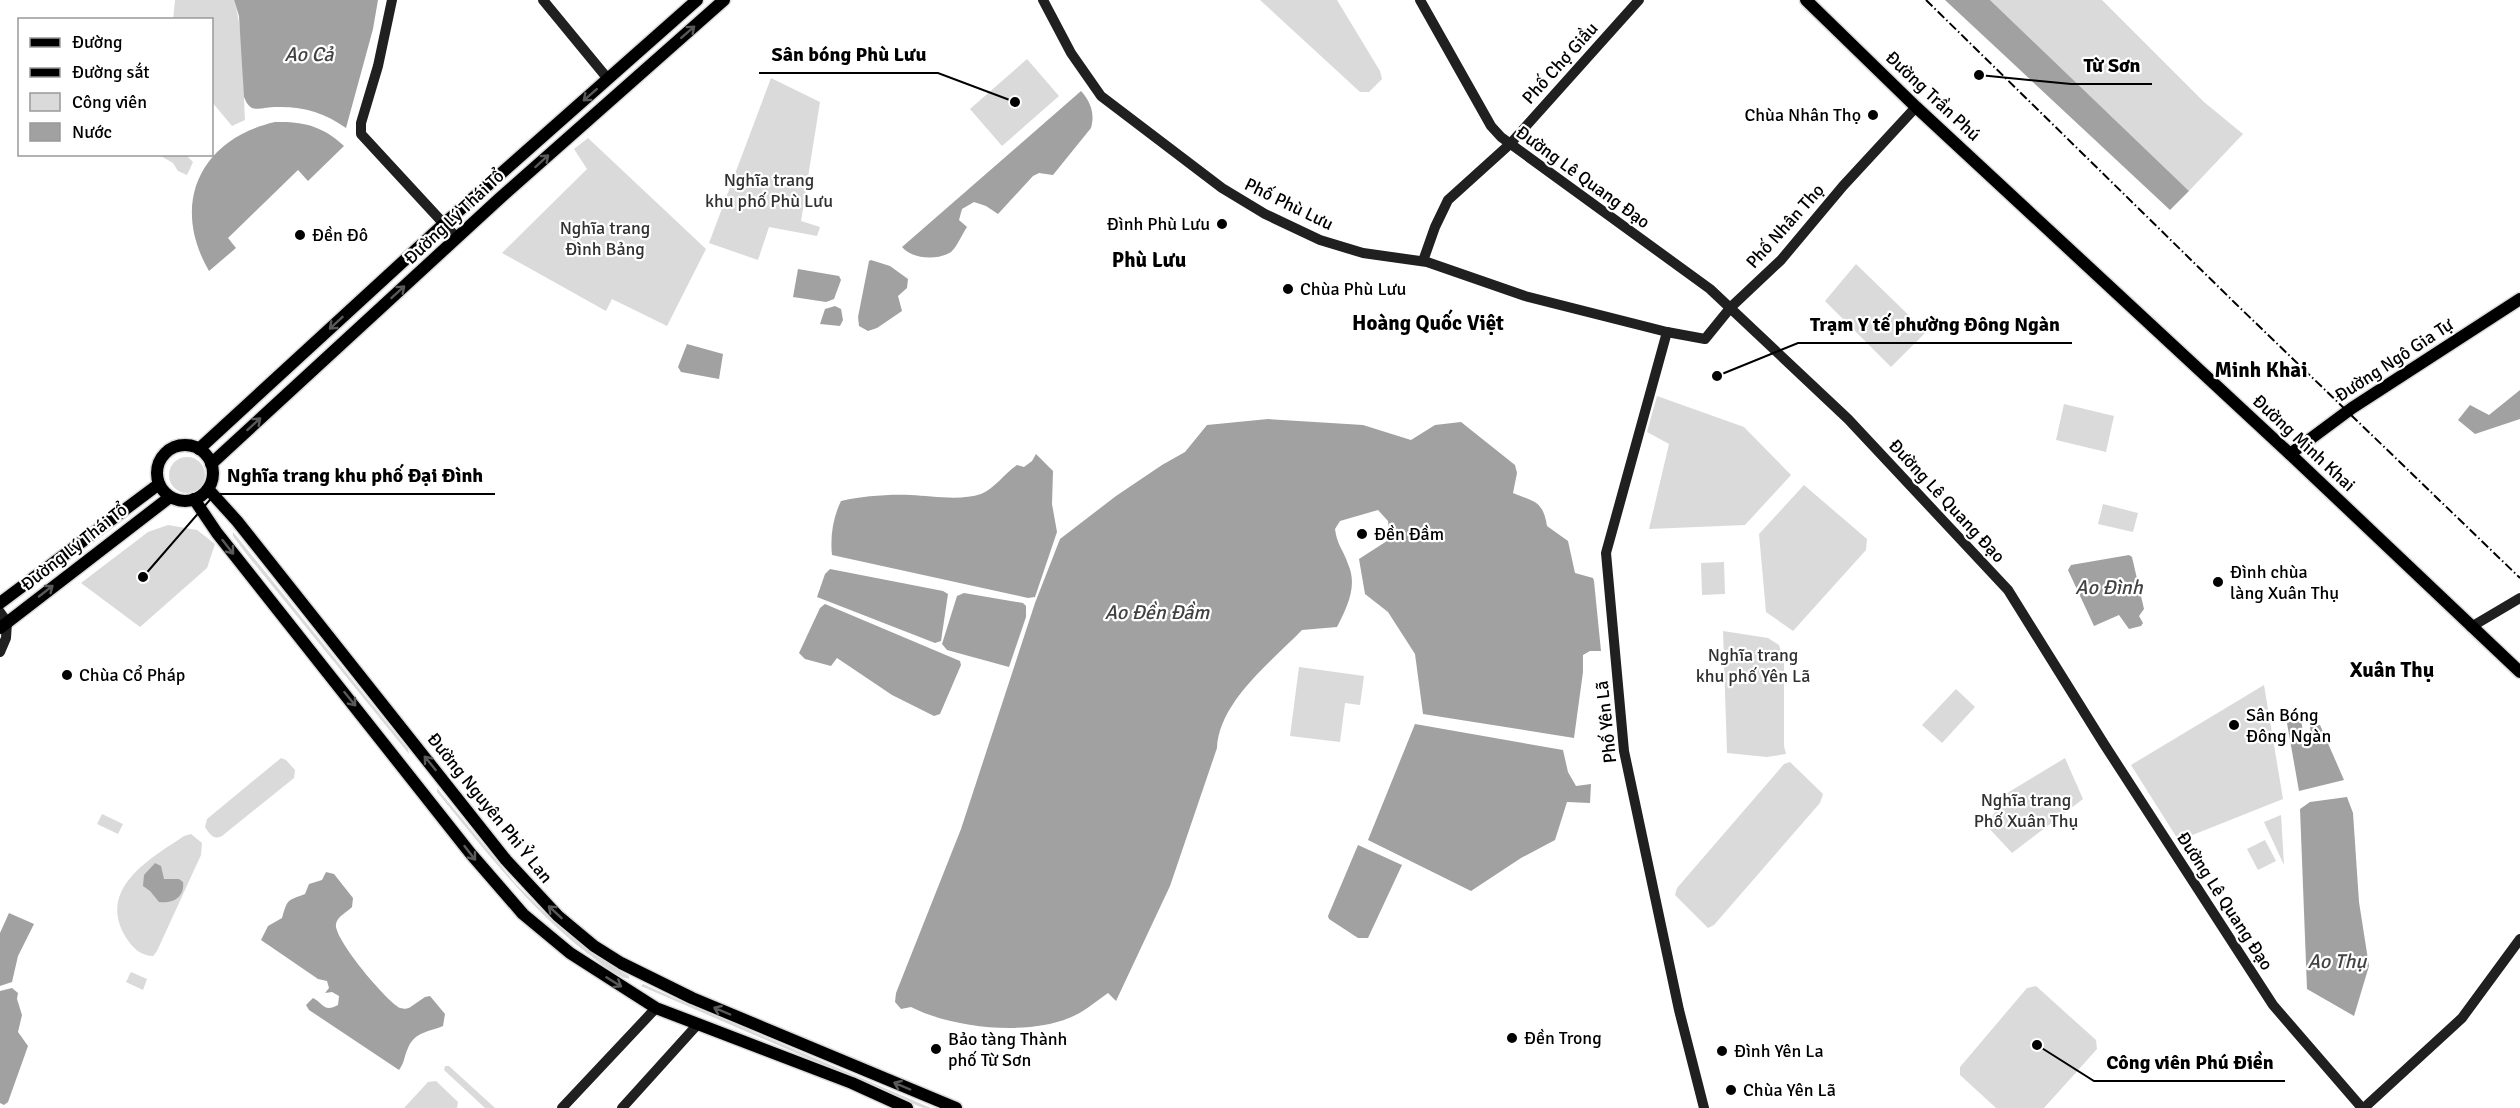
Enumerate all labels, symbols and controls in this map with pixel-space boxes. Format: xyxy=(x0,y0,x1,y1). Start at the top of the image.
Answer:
street label: Phố Chợ Giầu xyxy=(1517,17,1603,109)
legend xyxy=(18,18,213,156)
one-way arrow xyxy=(680,25,695,39)
text: Đường xyxy=(72,31,123,53)
callout: Sân bóng Phù Lưu xyxy=(759,35,938,73)
water label: Ao Cả xyxy=(285,42,334,67)
text: Sân bóng Phù Lưu xyxy=(772,42,926,67)
street label: Đường Trần Phú xyxy=(1881,46,1985,146)
callout: Từ Sơn xyxy=(2071,46,2152,84)
text: Từ Sơn xyxy=(2084,53,2141,78)
text: Đường sắt xyxy=(72,61,150,83)
one-way arrow xyxy=(582,88,598,101)
text: Công viên xyxy=(72,91,147,113)
place label: Chùa Nhân Thọ xyxy=(1744,104,1861,126)
marker: Chùa Nhân Thọ xyxy=(1866,108,1880,122)
text: Nước xyxy=(72,121,112,143)
street label: Đường Lê Quang Đạo xyxy=(1512,121,1654,233)
one-way arrow xyxy=(534,154,549,168)
street label: Đường Lý Thái Tổ xyxy=(399,165,509,269)
park label: Nghĩa trang khu phố Phù Lưu xyxy=(705,169,833,212)
street label: Phố Phù Lưu xyxy=(1241,173,1337,235)
street label: Phố Nhân Thọ xyxy=(1741,179,1829,273)
place label: Đình Phù Lưu xyxy=(1107,213,1210,235)
park label: Nghĩa trang Đình Bảng xyxy=(560,217,650,260)
marker: Đình Phù Lưu xyxy=(1215,217,1229,231)
place label: Đền Đô xyxy=(312,224,368,246)
marker: Đền Đô xyxy=(293,228,307,242)
district label: Phù Lưu xyxy=(1112,247,1186,273)
place label: Chùa Phù Lưu xyxy=(1300,278,1406,300)
marker: Chùa Phù Lưu xyxy=(1281,282,1295,296)
one-way arrow xyxy=(390,285,405,299)
callout: Trạm Y tế phường Đông Ngàn xyxy=(1798,305,2072,343)
district label: Hoàng Quốc Việt xyxy=(1352,309,1504,336)
text: Trạm Y tế phường Đông Ngàn xyxy=(1810,312,2060,337)
street label: Đường Ngô Gia Tự xyxy=(2331,313,2458,406)
one-way arrow xyxy=(328,316,343,330)
district label: Minh Khai xyxy=(2215,357,2307,383)
street label: Đường Minh Khai xyxy=(2248,390,2360,496)
one-way arrow xyxy=(246,417,261,431)
street label: Đường Lê Quang Đạo xyxy=(1884,435,2010,567)
callout: Nghĩa trang khu phố Đại Đình xyxy=(215,456,495,494)
text: Nghĩa trang khu phố Đại Đình xyxy=(227,463,483,488)
street label: Đường Lý Thái Tổ xyxy=(16,499,132,595)
place label: Đền Đầm xyxy=(1374,523,1444,545)
marker: Đền Đầm xyxy=(1355,527,1369,541)
one-way arrow xyxy=(222,539,235,555)
place label: Đình chùa làng Xuân Thụ xyxy=(2230,561,2339,604)
water label: Ao Đình xyxy=(2075,575,2144,600)
marker: Đình chùa làng Xuân Thụ xyxy=(2211,575,2225,589)
one-way arrow xyxy=(38,585,54,598)
water label: Ao Đền Đầm xyxy=(1105,600,1210,625)
park label: Nghĩa trang khu phố Yên Lã xyxy=(1696,644,1810,687)
district label: Xuân Thụ xyxy=(2350,657,2434,683)
place label: Chùa Cổ Pháp xyxy=(79,664,185,686)
marker: Chùa Cổ Pháp xyxy=(60,668,74,682)
street label: Phố Yên Lã xyxy=(1591,680,1621,764)
one-way arrow xyxy=(343,691,356,707)
place label: Sân Bóng Đông Ngàn xyxy=(2246,704,2331,747)
marker: Sân Bóng Đông Ngàn xyxy=(2227,718,2241,732)
street label: Đường Nguyên Phi Ỷ Lan xyxy=(423,728,557,888)
one-way arrow xyxy=(423,756,436,772)
park label: Nghĩa trang Phố Xuân Thụ xyxy=(1974,789,2078,832)
street label: Đường Lê Quang Đạo xyxy=(2172,828,2278,974)
one-way arrow xyxy=(464,844,477,860)
one-way arrow xyxy=(548,905,563,919)
water label: Ao Thụ xyxy=(2308,949,2367,974)
one-way arrow xyxy=(605,977,622,989)
one-way arrow xyxy=(713,1005,731,1016)
place label: Đền Trong xyxy=(1524,1027,1602,1049)
place label: Bảo tàng Thành phố Từ Sơn xyxy=(948,1028,1067,1071)
marker: Đền Trong xyxy=(1505,1031,1519,1045)
place label: Đình Yên La xyxy=(1734,1040,1824,1062)
marker: Bảo tàng Thành phố Từ Sơn xyxy=(929,1042,943,1056)
callout: Công viên Phú Điền xyxy=(2094,1043,2285,1081)
marker: Đình Yên La xyxy=(1715,1044,1729,1058)
text: Công viên Phú Điền xyxy=(2106,1050,2274,1075)
place label: Chùa Yên Lã xyxy=(1743,1079,1836,1101)
one-way arrow xyxy=(893,1080,912,1091)
marker: Chùa Yên Lã xyxy=(1724,1083,1738,1097)

